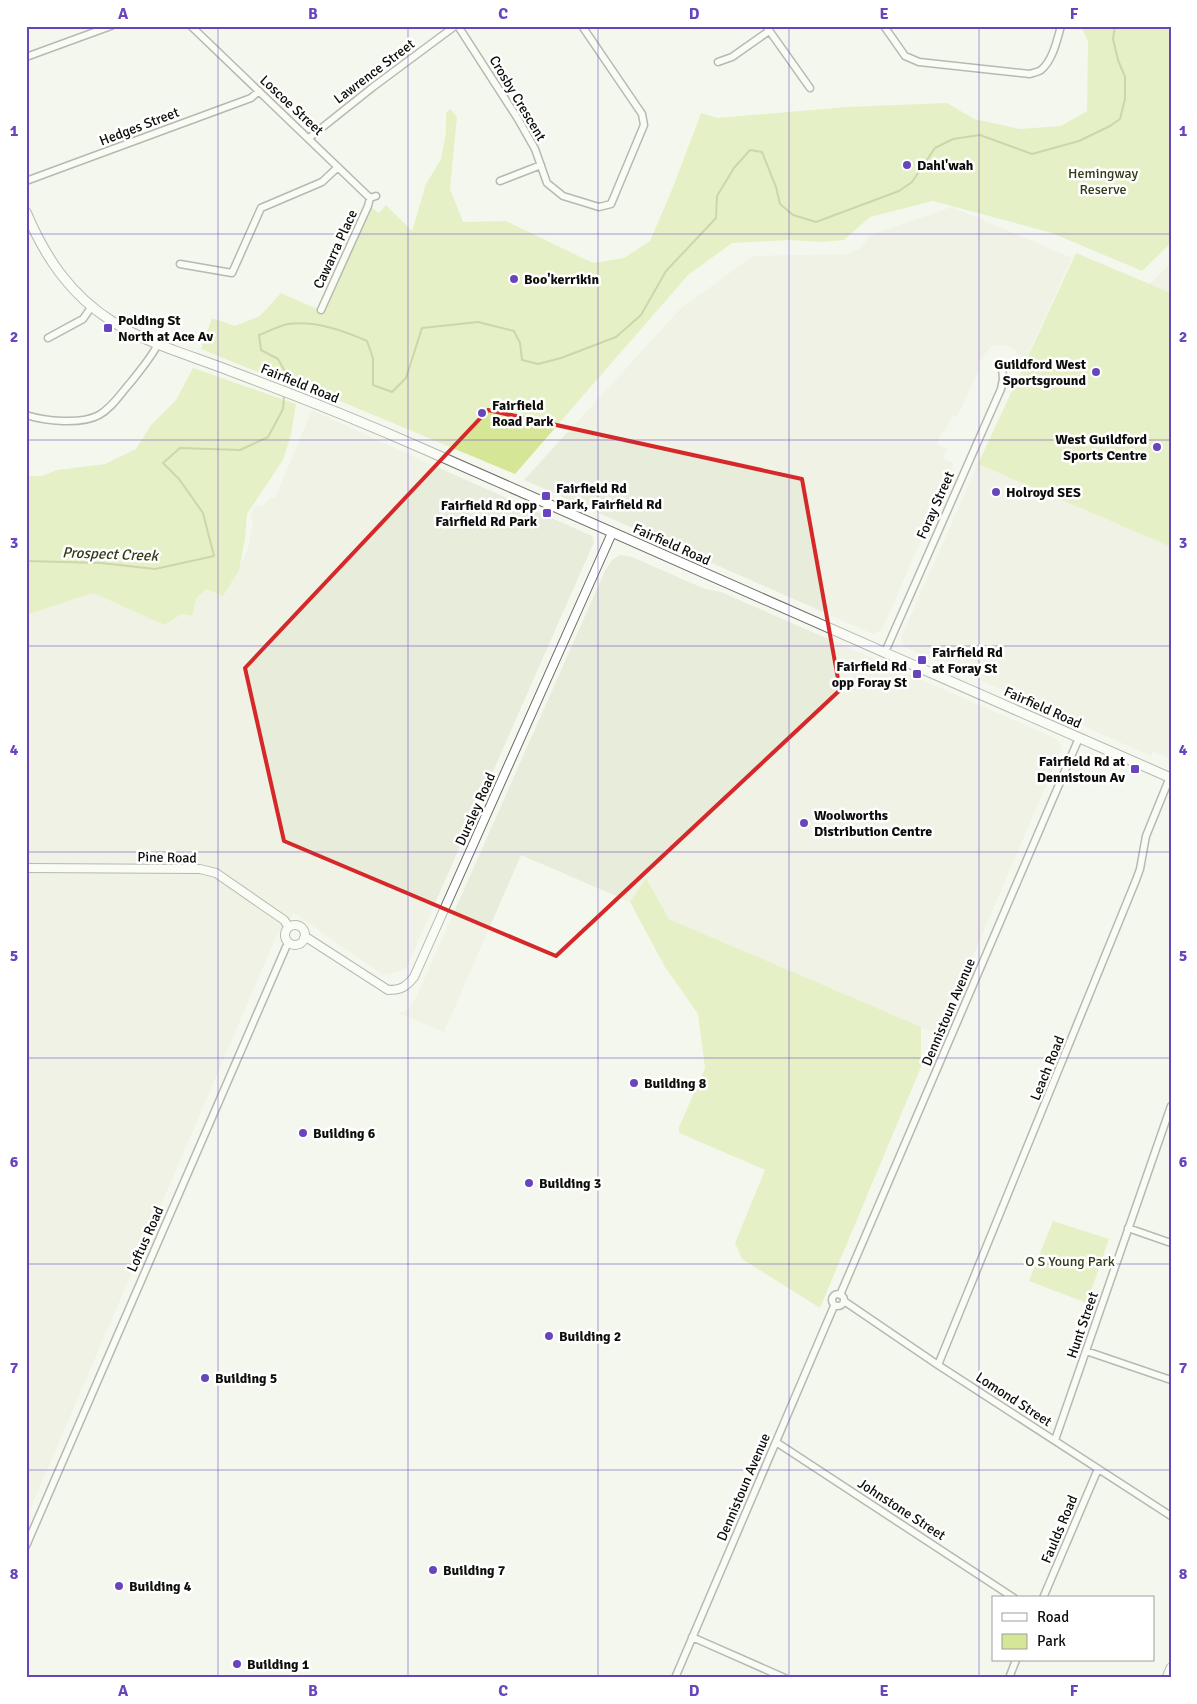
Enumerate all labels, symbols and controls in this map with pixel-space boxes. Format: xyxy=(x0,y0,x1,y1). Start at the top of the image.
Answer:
text: A xyxy=(118,4,129,24)
text: B xyxy=(308,4,318,24)
text: C xyxy=(498,4,508,24)
text: D xyxy=(689,4,700,24)
text: E xyxy=(879,4,889,24)
text: F xyxy=(1070,4,1079,24)
street label: Lawrence Street xyxy=(331,35,418,107)
street label: Crosby Crescent xyxy=(485,53,550,144)
street label: Loscoe Street xyxy=(256,72,327,139)
street label: Hedges Street xyxy=(97,103,182,149)
text: 1 xyxy=(10,121,19,141)
text: 1 xyxy=(1179,121,1188,141)
place label: Dahl'wah xyxy=(917,157,974,174)
marker: Dahl'wah xyxy=(901,159,913,171)
park label: Hemingway Reserve xyxy=(1068,165,1138,198)
street label: Cawarra Place xyxy=(310,207,361,292)
place label: Boo'kerrikin xyxy=(524,271,599,288)
marker: Boo'kerrikin xyxy=(508,273,520,285)
place label: Polding St North at Ace Av xyxy=(118,312,213,345)
marker: Polding St North at Ace Av xyxy=(102,322,114,334)
text: 2 xyxy=(10,327,18,347)
text: 2 xyxy=(1179,327,1187,347)
place label: Guildford West Sportsground xyxy=(994,356,1087,389)
street label: Fairfield Road xyxy=(258,360,341,407)
marker: Guildford West Sportsground xyxy=(1090,366,1102,378)
place label: Fairfield Road Park xyxy=(492,397,554,430)
marker: Fairfield Road Park xyxy=(476,407,488,419)
place label: West Guildford Sports Centre xyxy=(1055,431,1147,464)
marker: West Guildford Sports Centre xyxy=(1151,441,1163,453)
street label: Foray Street xyxy=(913,469,958,542)
place label: Fairfield Rd Park, Fairfield Rd xyxy=(556,480,662,513)
place label: Holroyd SES xyxy=(1006,484,1081,501)
marker: Holroyd SES xyxy=(990,486,1002,498)
marker: Fairfield Rd Park, Fairfield Rd xyxy=(540,490,552,502)
place label: Fairfield Rd opp Fairfield Rd Park xyxy=(435,497,538,530)
marker: Fairfield Rd opp Fairfield Rd Park xyxy=(541,507,553,519)
street label: Fairfield Road xyxy=(630,520,713,569)
text: 3 xyxy=(10,533,18,553)
text: 3 xyxy=(1179,533,1187,553)
water label: Prospect Creek xyxy=(62,543,160,565)
place label: Fairfield Rd at Foray St xyxy=(932,644,1003,677)
marker: Fairfield Rd at Foray St xyxy=(916,654,928,666)
place label: Fairfield Rd opp Foray St xyxy=(832,658,908,691)
marker: Fairfield Rd opp Foray St xyxy=(911,668,923,680)
street label: Fairfield Road xyxy=(1001,683,1084,732)
text: 4 xyxy=(10,740,19,760)
text: 4 xyxy=(1179,740,1188,760)
place label: Fairfield Rd at Dennistoun Av xyxy=(1037,753,1126,786)
marker: Fairfield Rd at Dennistoun Av xyxy=(1129,763,1141,775)
street label: Dursley Road xyxy=(452,770,499,848)
place label: Woolworths Distribution Centre xyxy=(814,807,932,840)
marker: Woolworths Distribution Centre xyxy=(798,817,810,829)
street label: Pine Road xyxy=(137,848,197,867)
text: 5 xyxy=(10,946,18,966)
text: 5 xyxy=(1179,946,1187,966)
street label: Dennistoun Avenue xyxy=(918,956,979,1069)
street label: Leach Road xyxy=(1027,1033,1068,1103)
place label: Building 8 xyxy=(644,1075,707,1092)
marker: Building 8 xyxy=(628,1077,640,1089)
place label: Building 6 xyxy=(313,1125,376,1142)
marker: Building 6 xyxy=(297,1127,309,1139)
text: 6 xyxy=(10,1152,19,1172)
text: 6 xyxy=(1179,1152,1188,1172)
place label: Building 3 xyxy=(539,1175,601,1192)
marker: Building 3 xyxy=(523,1177,535,1189)
street label: Loftus Road xyxy=(123,1204,167,1275)
park label: O S Young Park xyxy=(1025,1253,1115,1270)
street label: Hunt Street xyxy=(1063,1290,1102,1361)
place label: Building 2 xyxy=(559,1328,621,1345)
marker: Building 2 xyxy=(543,1330,555,1342)
text: 7 xyxy=(10,1358,19,1378)
text: 7 xyxy=(1179,1358,1188,1378)
street label: Lomond Street xyxy=(972,1369,1055,1430)
place label: Building 5 xyxy=(215,1370,277,1387)
marker: Building 5 xyxy=(199,1372,211,1384)
street label: Dennistoun Avenue xyxy=(713,1431,774,1544)
street label: Johnstone Street xyxy=(855,1475,949,1544)
street label: Faulds Road xyxy=(1038,1493,1081,1566)
place label: Building 7 xyxy=(443,1562,506,1579)
text: 8 xyxy=(10,1564,19,1584)
marker: Building 7 xyxy=(427,1564,439,1576)
text: 8 xyxy=(1179,1564,1188,1584)
place label: Building 4 xyxy=(129,1578,192,1595)
marker: Building 4 xyxy=(113,1580,125,1592)
legend xyxy=(992,1596,1154,1662)
text: Road xyxy=(1037,1608,1069,1626)
text: Park xyxy=(1037,1632,1066,1650)
place label: Building 1 xyxy=(247,1656,310,1673)
marker: Building 1 xyxy=(231,1658,243,1670)
text: A xyxy=(118,1681,129,1701)
text: B xyxy=(308,1681,318,1701)
text: C xyxy=(498,1681,508,1701)
text: D xyxy=(689,1681,700,1701)
text: E xyxy=(879,1681,889,1701)
text: F xyxy=(1070,1681,1079,1701)

